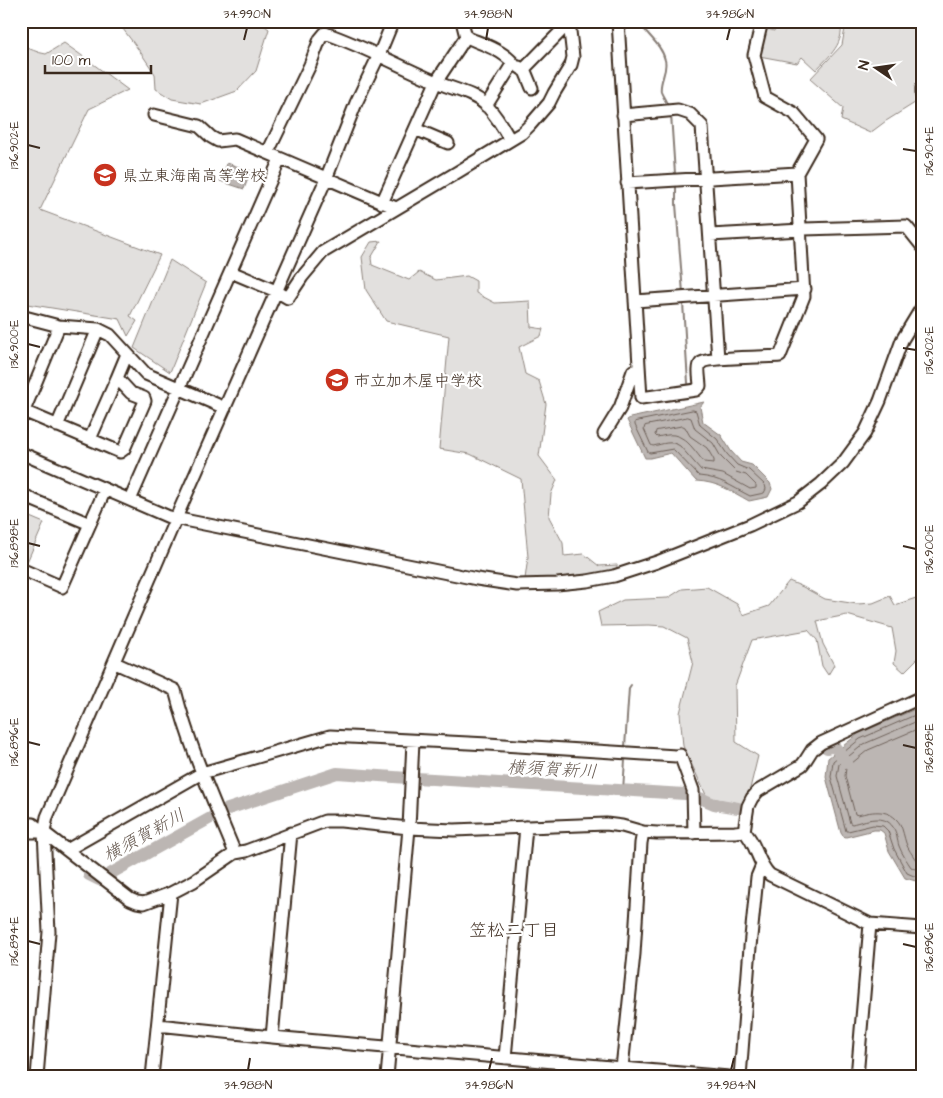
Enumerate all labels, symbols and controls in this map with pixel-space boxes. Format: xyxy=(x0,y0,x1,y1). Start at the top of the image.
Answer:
text: 34.990°N xyxy=(223,6,271,23)
text: 34.988°N xyxy=(464,6,513,23)
text: 34.986°N xyxy=(706,6,755,23)
scale bar xyxy=(45,42,151,74)
north arrow xyxy=(850,42,900,92)
text: 100 m xyxy=(52,50,91,71)
text: N xyxy=(854,59,875,72)
text: 136.902°E xyxy=(6,121,23,169)
text: 136.904°E xyxy=(921,126,938,176)
school or university icon: 県立東海南高等学校 xyxy=(92,162,118,188)
place label: 県立東海南高等学校 xyxy=(122,165,266,187)
text: 136.900°E xyxy=(6,320,23,368)
text: 136.902°E xyxy=(921,326,938,374)
school or university icon: 市立加木屋中学校 xyxy=(324,367,350,393)
place label: 市立加木屋中学校 xyxy=(354,370,482,392)
text: 136.898°E xyxy=(6,519,23,567)
text: 136.900°E xyxy=(921,525,938,573)
text: 136.896°E xyxy=(6,718,23,766)
text: 136.898°E xyxy=(921,724,938,772)
water label: 横須賀新川 xyxy=(506,755,598,784)
water label: 横須賀新川 xyxy=(99,803,190,868)
text: 136.894°E xyxy=(6,916,23,966)
district label: 笠松二丁目 xyxy=(469,918,559,943)
text: 136.896°E xyxy=(921,923,938,971)
text: 34.988°N xyxy=(224,1077,273,1094)
text: 34.986°N xyxy=(465,1077,514,1094)
text: 34.984°N xyxy=(707,1077,756,1094)

